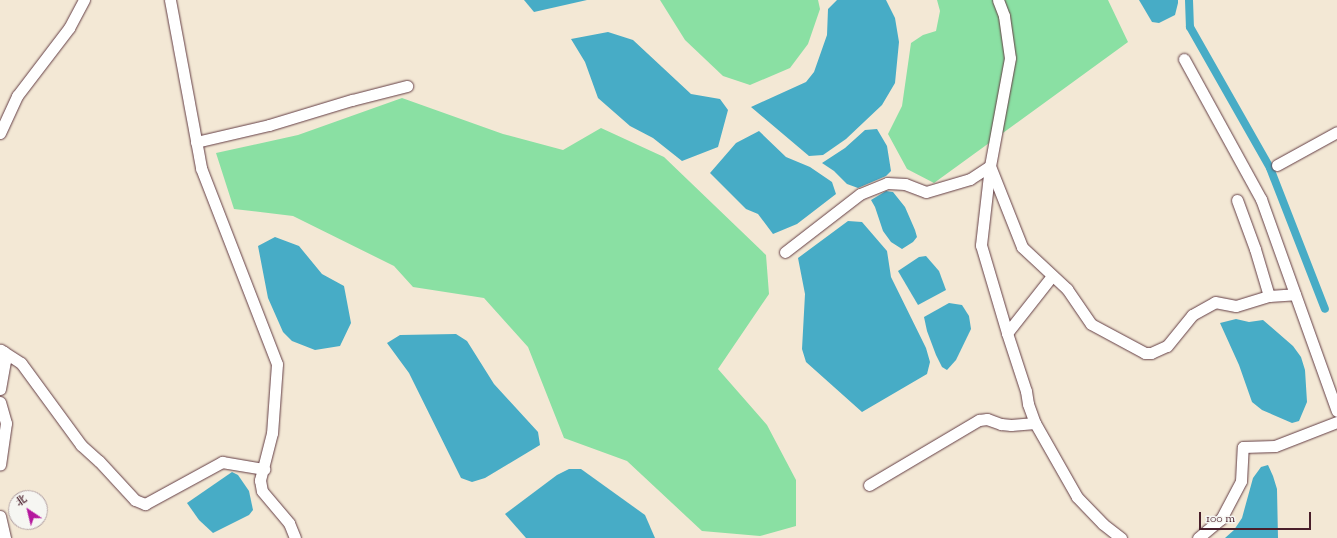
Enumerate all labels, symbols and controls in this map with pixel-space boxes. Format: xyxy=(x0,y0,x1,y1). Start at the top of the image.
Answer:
north arrow xyxy=(8,490,48,530)
text: 北 xyxy=(13,491,31,511)
scale bar xyxy=(1201,504,1313,530)
text: 100 m xyxy=(1206,510,1235,528)

